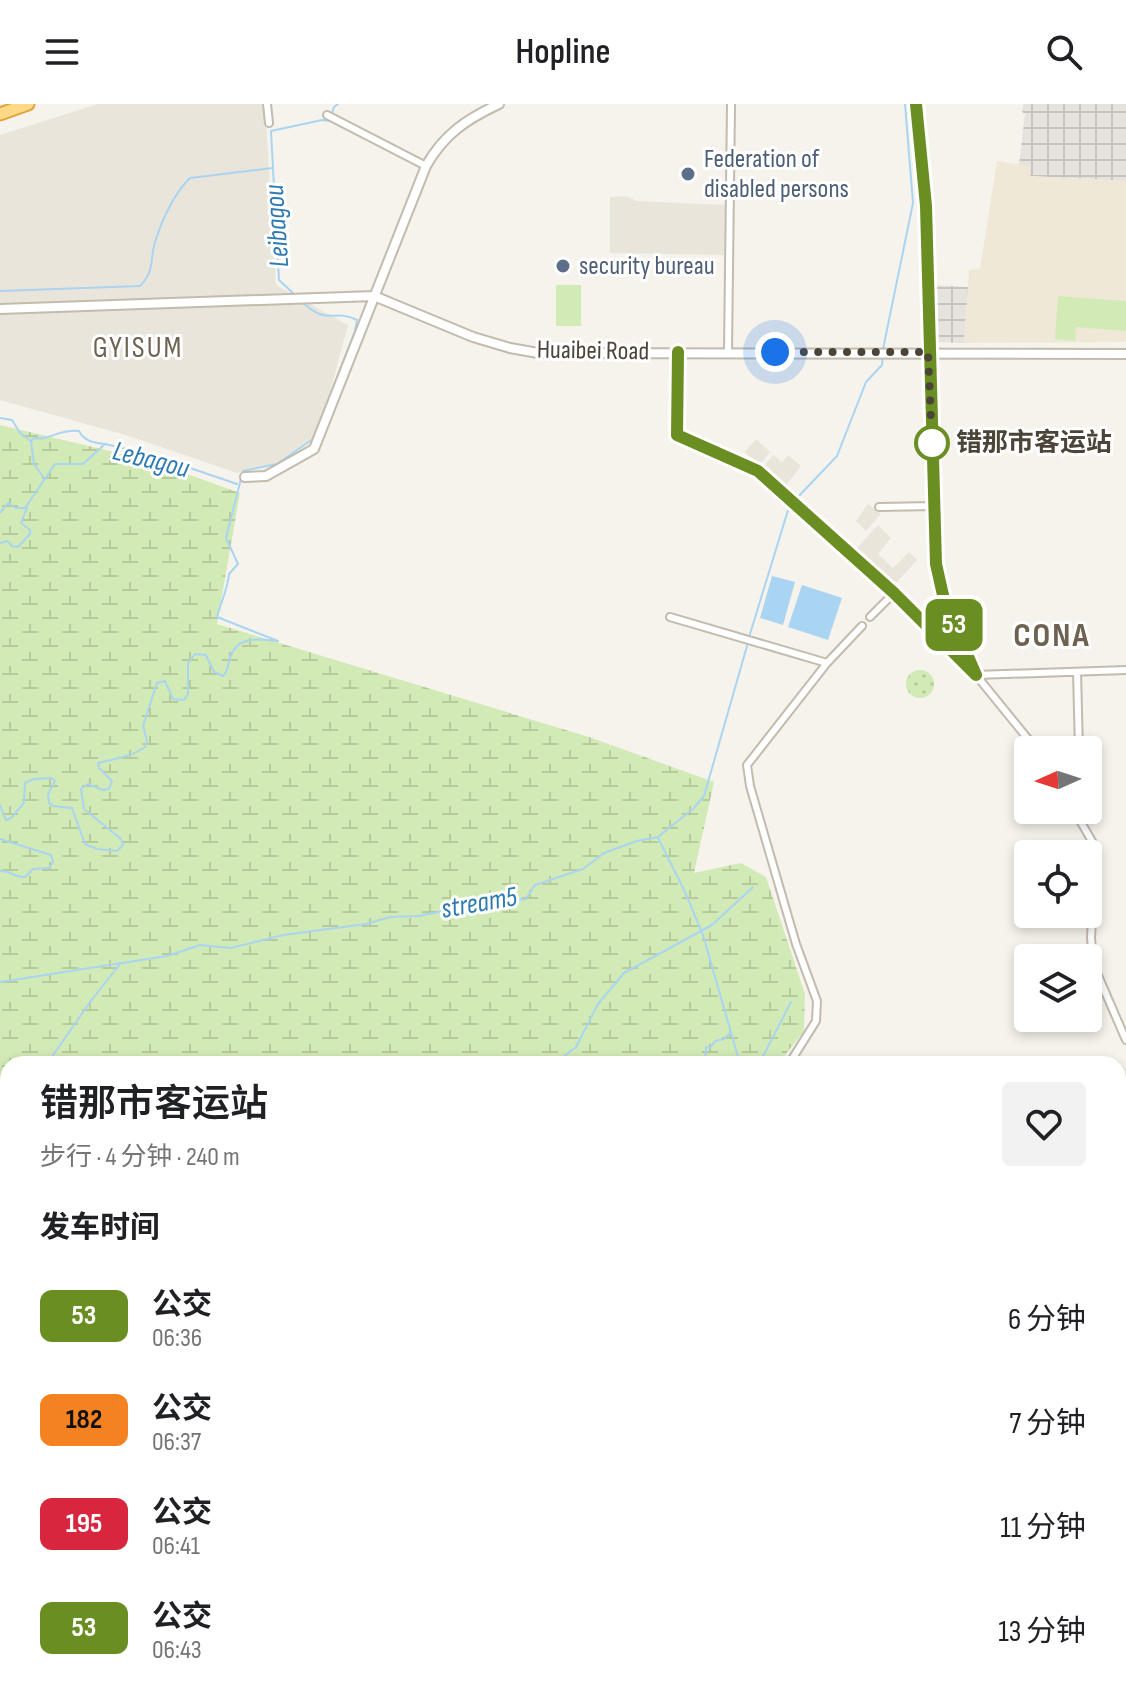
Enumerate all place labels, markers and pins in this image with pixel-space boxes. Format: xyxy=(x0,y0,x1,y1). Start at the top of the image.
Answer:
place label: Federation of disabled persons xyxy=(704,144,849,205)
marker: Federation of disabled persons xyxy=(679,165,697,183)
place label: security bureau xyxy=(579,251,715,282)
marker: security bureau xyxy=(554,257,572,275)
marker: 错那市客运站 xyxy=(915,426,949,460)
place label: 错那市客运站 xyxy=(956,428,1112,459)

